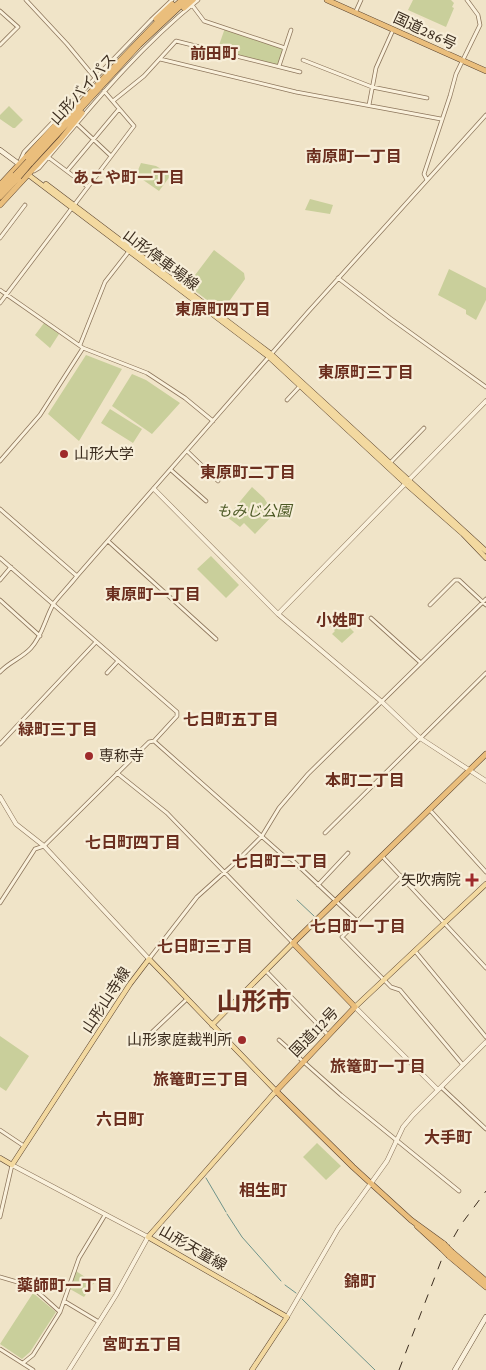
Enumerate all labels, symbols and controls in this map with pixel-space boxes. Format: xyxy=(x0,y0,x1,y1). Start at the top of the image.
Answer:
street label: 国道286号 xyxy=(391,9,459,53)
district label: 前田町 xyxy=(190,45,238,62)
street label: 山形バイパス xyxy=(47,50,119,128)
district label: 南原町一丁目 xyxy=(306,148,402,165)
district label: あこや町一丁目 xyxy=(73,169,185,186)
street label: 山形停車場線 xyxy=(120,227,202,293)
district label: 東原町四丁目 xyxy=(175,301,271,318)
district label: 東原町三丁目 xyxy=(318,364,414,381)
place label: 山形大学 xyxy=(74,446,134,462)
marker: 山形大学 xyxy=(58,448,70,460)
district label: 東原町二丁目 xyxy=(200,464,296,481)
park label: もみじ公園 xyxy=(216,503,293,519)
district label: 東原町一丁目 xyxy=(105,586,201,603)
district label: 小姓町 xyxy=(316,611,364,629)
district label: 七日町五丁目 xyxy=(183,711,279,728)
district label: 緑町三丁目 xyxy=(18,721,98,738)
place label: 専称寺 xyxy=(99,748,144,764)
marker: 専称寺 xyxy=(83,750,95,762)
district label: 本町二丁目 xyxy=(325,772,405,789)
district label: 七日町四丁目 xyxy=(85,834,181,851)
district label: 七日町二丁目 xyxy=(232,853,328,870)
place label: 矢吹病院 xyxy=(401,872,461,888)
marker: 矢吹病院 xyxy=(465,873,479,887)
district label: 七日町一丁目 xyxy=(310,918,406,935)
district label: 七日町三丁目 xyxy=(157,938,253,955)
street label: 山形山寺線 xyxy=(79,964,133,1036)
district label: 山形市 xyxy=(216,988,292,1015)
street label: 国道112号 xyxy=(287,1004,341,1060)
place label: 山形家庭裁判所 xyxy=(127,1032,232,1048)
marker: 山形家庭裁判所 xyxy=(236,1034,248,1046)
district label: 旅篭町一丁目 xyxy=(330,1058,426,1075)
district label: 旅篭町三丁目 xyxy=(153,1071,249,1088)
district label: 六日町 xyxy=(96,1111,144,1128)
district label: 大手町 xyxy=(424,1129,472,1146)
district label: 相生町 xyxy=(239,1182,287,1199)
street label: 山形天童線 xyxy=(157,1222,229,1274)
district label: 錦町 xyxy=(344,1273,376,1290)
district label: 薬師町一丁目 xyxy=(17,1277,113,1294)
district label: 宮町五丁目 xyxy=(102,1336,182,1353)

